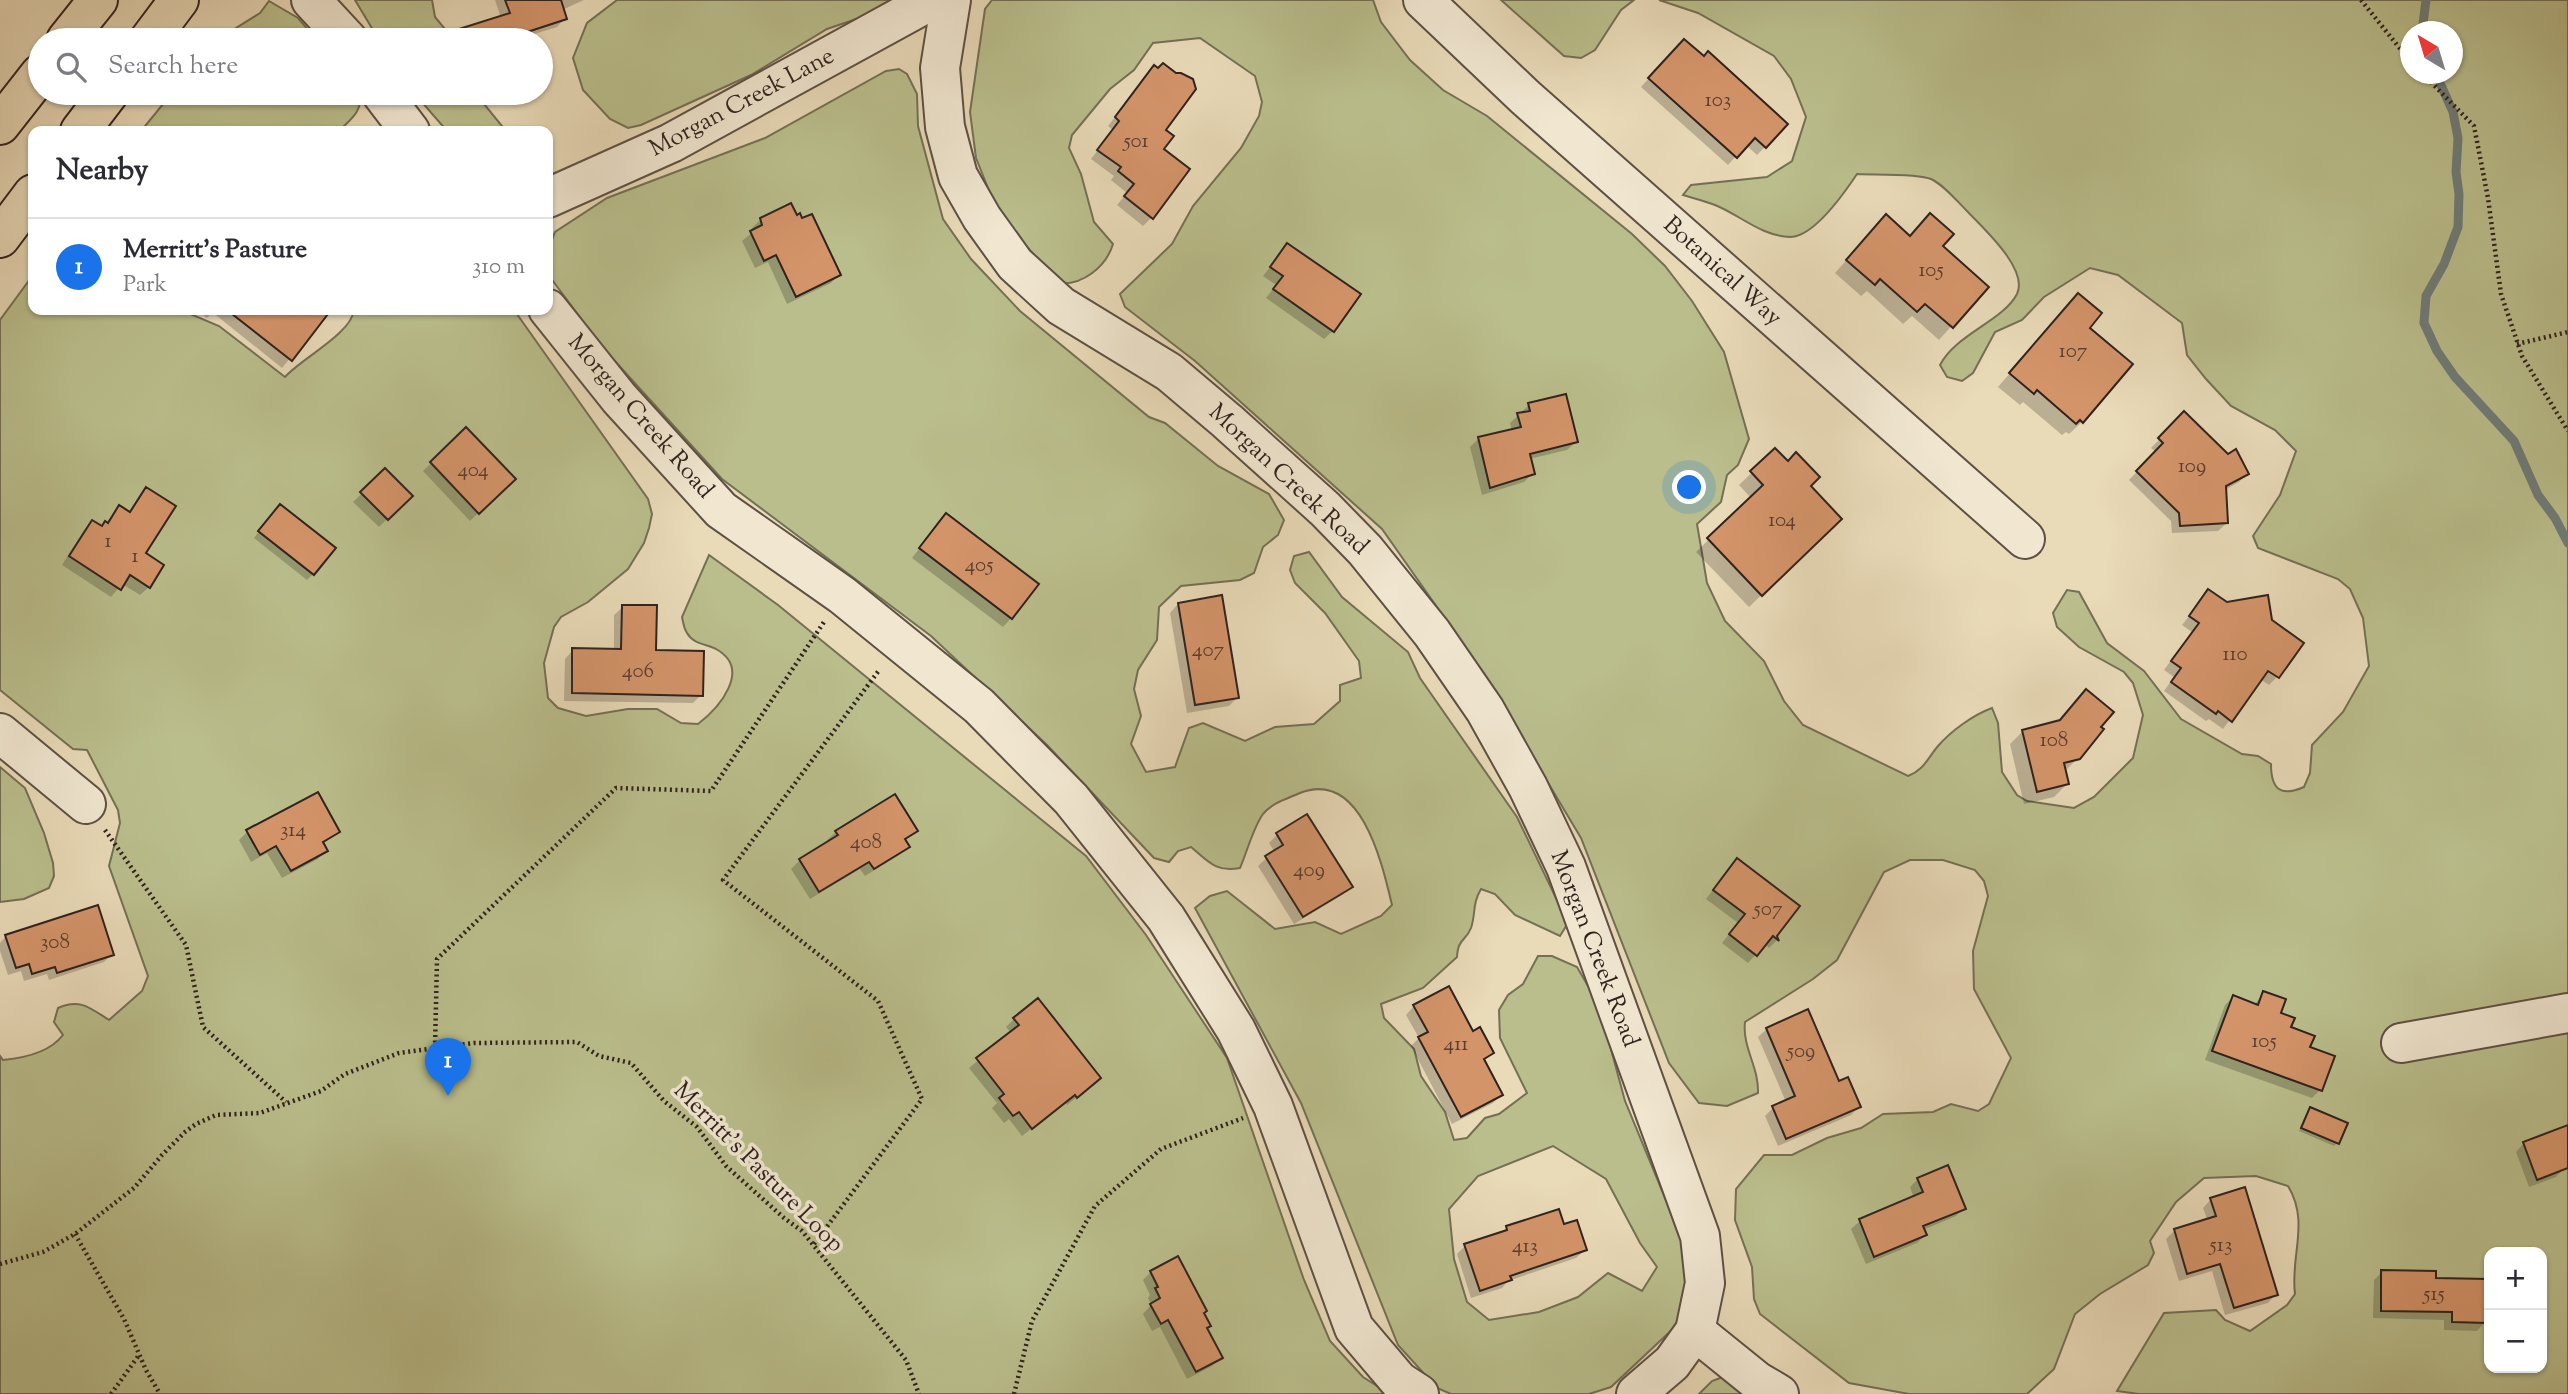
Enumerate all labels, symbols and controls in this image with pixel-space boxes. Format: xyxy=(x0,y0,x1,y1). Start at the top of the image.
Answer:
north arrow xyxy=(2400,21,2463,84)
search box xyxy=(28,28,553,105)
street label: Morgan Creek Lane xyxy=(644,40,840,166)
icon: search xyxy=(52,48,90,86)
text: Search here xyxy=(108,48,238,85)
house number: 103 xyxy=(1705,86,1731,116)
house number: 501 xyxy=(1122,127,1149,157)
text: Nearby xyxy=(56,150,148,193)
street label: Botanical Way xyxy=(1655,209,1789,335)
text: Merritt's Pasture xyxy=(123,232,307,269)
text: 1 xyxy=(75,251,83,284)
text: 310 m xyxy=(472,251,525,284)
house number: 105 xyxy=(1918,256,1944,286)
text: Park xyxy=(123,269,167,302)
street label: Morgan Creek Road xyxy=(559,327,721,507)
house number: 107 xyxy=(2059,337,2088,367)
street label: Morgan Creek Road xyxy=(1200,397,1376,564)
house number: 109 xyxy=(2178,452,2206,482)
house number: 404 xyxy=(457,456,489,486)
your location xyxy=(1672,470,1706,504)
house number: 104 xyxy=(1768,506,1796,536)
house number: 1 xyxy=(104,527,112,557)
house number: 1 xyxy=(131,542,139,572)
house number: 405 xyxy=(965,551,993,581)
house number: 407 xyxy=(1192,636,1224,666)
house number: 110 xyxy=(2222,640,2248,670)
house number: 406 xyxy=(622,657,654,687)
house number: 108 xyxy=(2040,726,2068,756)
house number: 314 xyxy=(280,816,306,846)
house number: 408 xyxy=(850,828,882,858)
street label: Morgan Creek Road xyxy=(1541,846,1647,1053)
house number: 409 xyxy=(1293,856,1325,886)
house number: 507 xyxy=(1753,895,1783,925)
house number: 308 xyxy=(40,928,70,958)
house number: 105 xyxy=(2251,1027,2277,1057)
house number: 411 xyxy=(1444,1030,1468,1060)
house number: 509 xyxy=(1786,1037,1815,1067)
pin: 1 xyxy=(425,1038,471,1096)
street label: Merritt's Pasture Loop xyxy=(665,1075,851,1261)
house number: 513 xyxy=(2209,1231,2232,1261)
house number: 413 xyxy=(1512,1232,1538,1262)
map controls xyxy=(2484,1247,2547,1373)
button: + xyxy=(2484,1247,2547,1310)
house number: 515 xyxy=(2422,1280,2445,1310)
button: − xyxy=(2484,1310,2547,1373)

